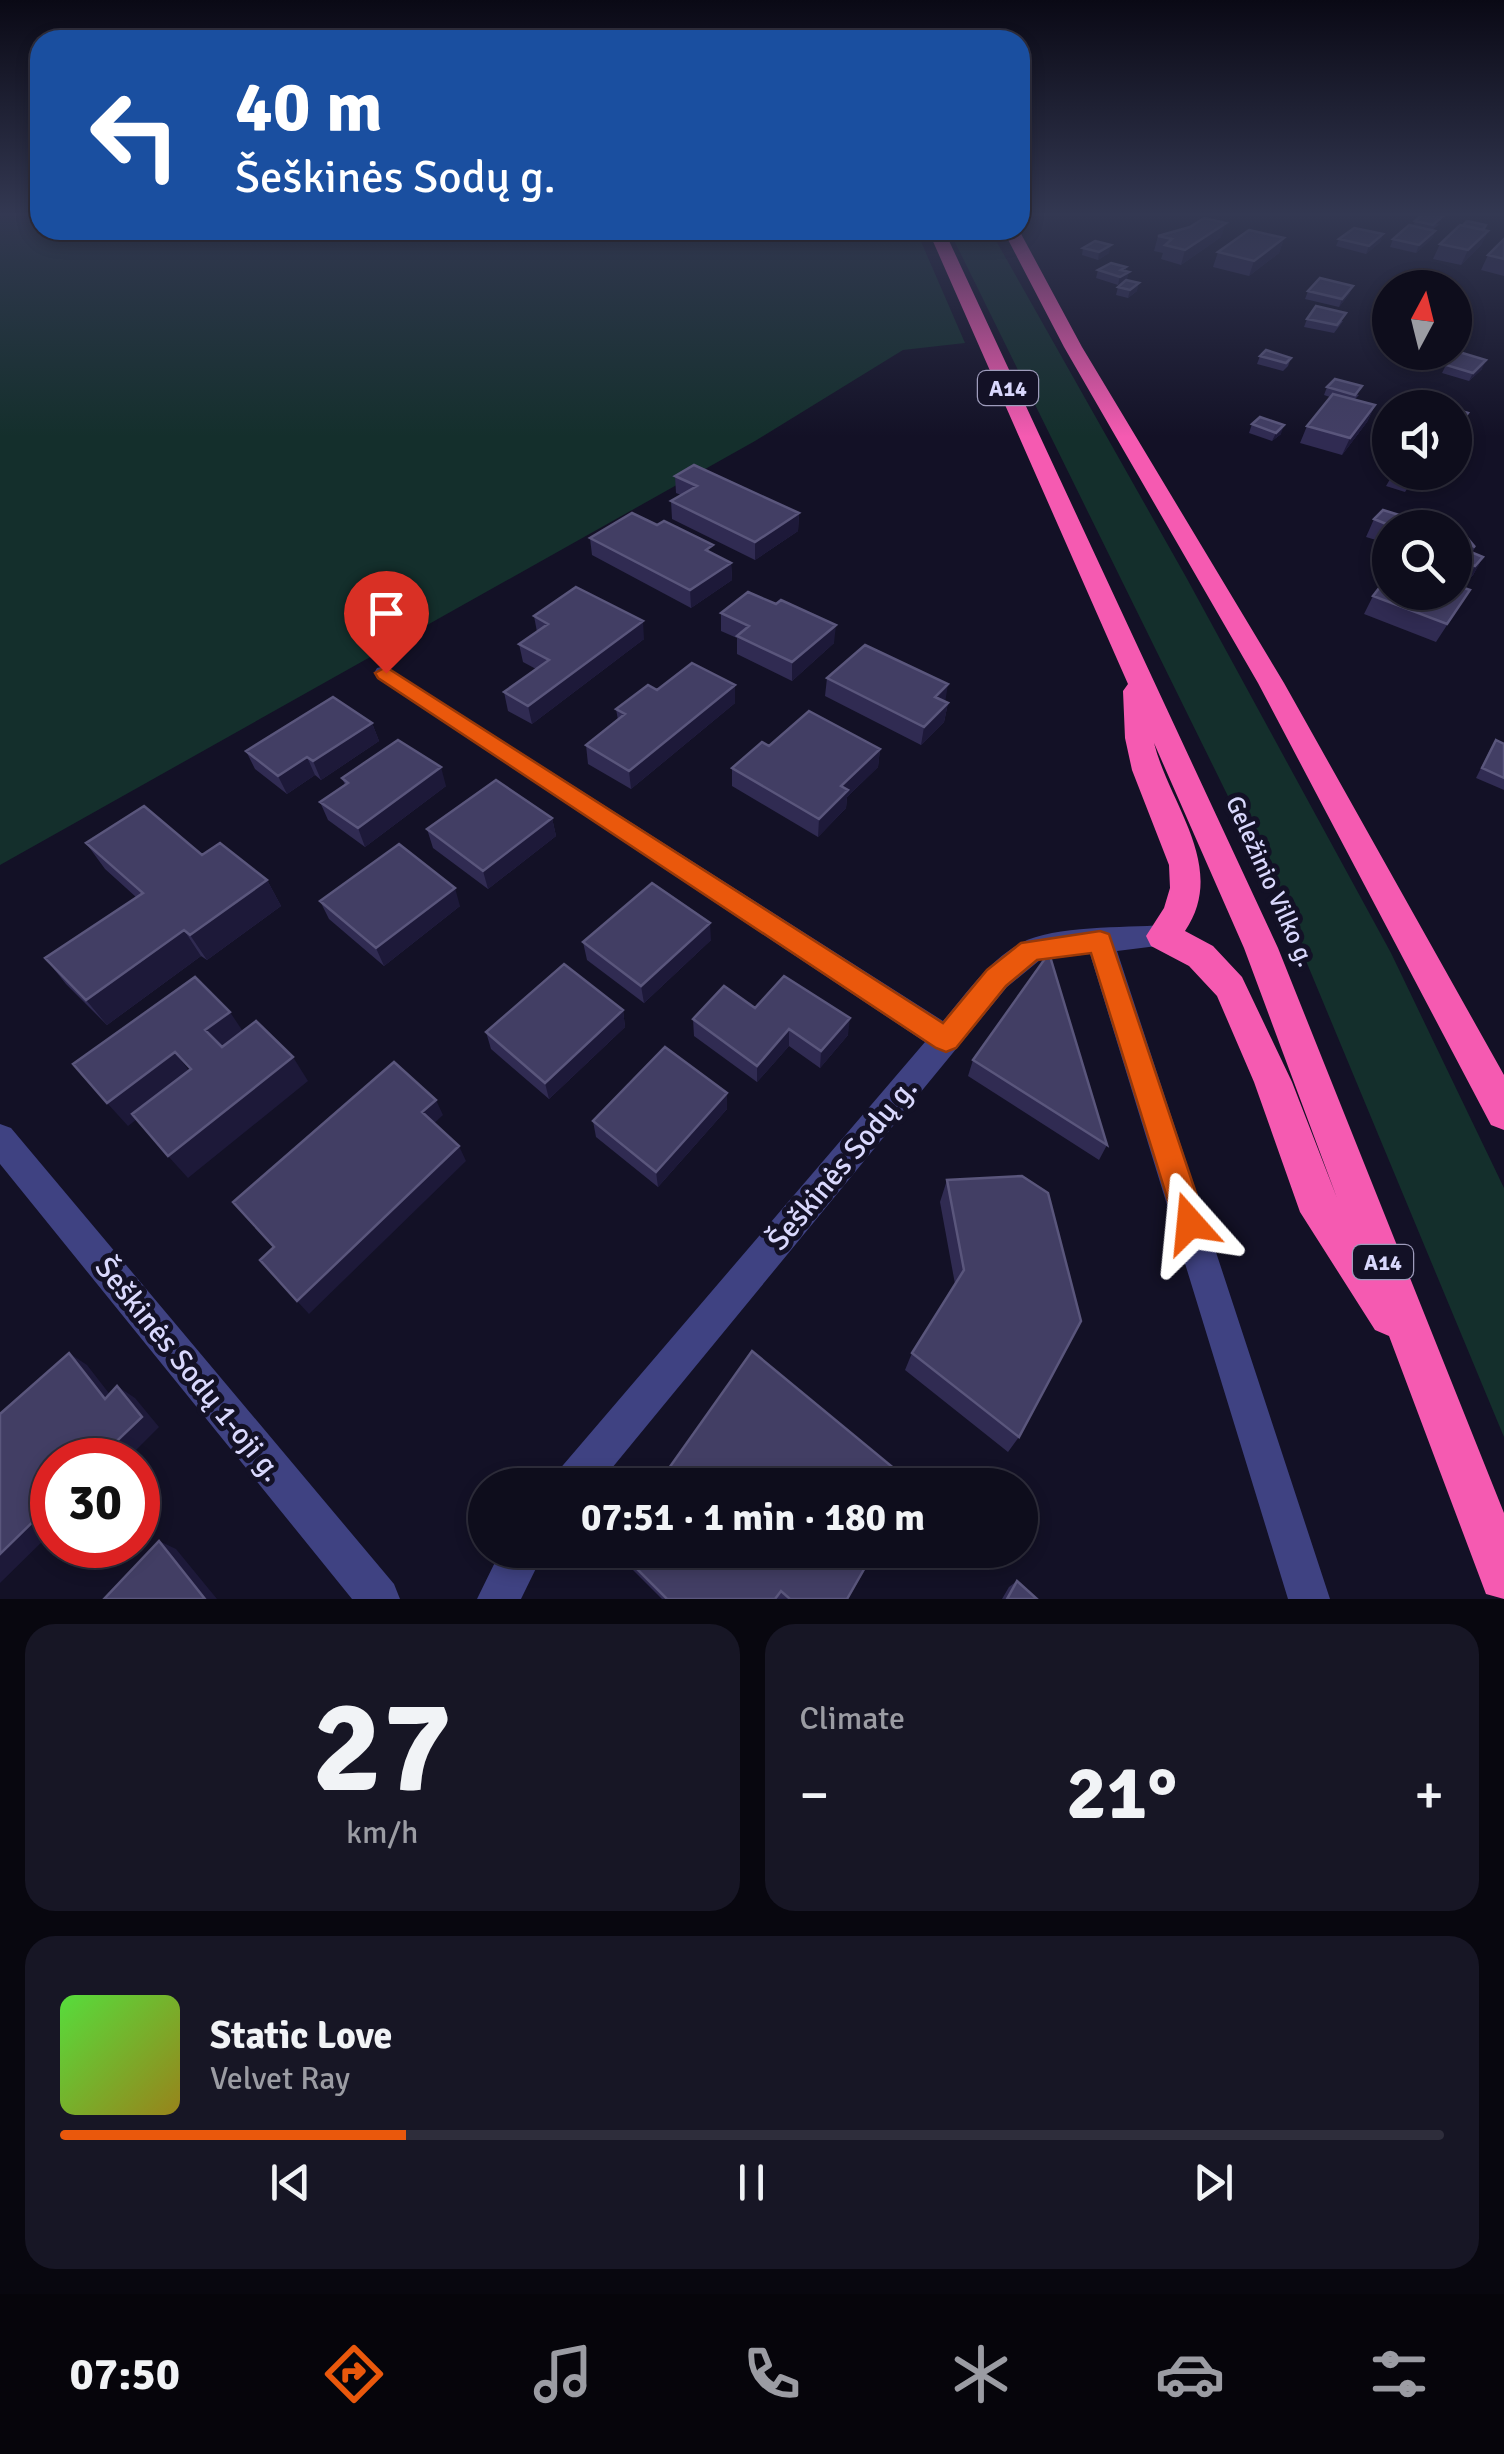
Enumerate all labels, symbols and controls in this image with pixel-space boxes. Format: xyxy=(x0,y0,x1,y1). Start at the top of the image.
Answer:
text: 40 m xyxy=(235,64,383,150)
icon: left xyxy=(70,70,200,200)
text: Šeškinės Sodų g. xyxy=(235,150,556,205)
north arrow xyxy=(1372,270,1472,370)
map controls xyxy=(1372,270,1472,610)
road number: A14 xyxy=(978,371,1038,405)
button: sound xyxy=(1372,390,1472,490)
button: search xyxy=(1372,510,1472,610)
pin xyxy=(344,571,429,674)
icon: arrive xyxy=(359,586,414,641)
street label: Geležinio Vilko g. xyxy=(1219,791,1322,971)
street label: Šeškinės Sodų g. xyxy=(759,1071,925,1258)
position arrow xyxy=(1138,1171,1242,1275)
road number: A14 xyxy=(1353,1245,1413,1279)
street label: Šeškinės Sodų 1-oji g. xyxy=(87,1250,290,1489)
speed limit sign: 30 xyxy=(30,1438,160,1568)
text: 07:51 · 1 min · 180 m xyxy=(581,1494,925,1541)
text: 27 xyxy=(312,1668,452,1828)
text: Climate xyxy=(800,1699,905,1738)
text: 21° xyxy=(1066,1747,1177,1840)
text: − xyxy=(800,1761,829,1829)
text: + xyxy=(1414,1761,1444,1829)
text: km/h xyxy=(346,1813,418,1852)
text: Static Love xyxy=(210,2012,392,2059)
text: Velvet Ray xyxy=(210,2059,350,2098)
icon: previous xyxy=(263,2155,318,2210)
icon: pause xyxy=(724,2155,779,2210)
icon: next xyxy=(1186,2155,1241,2210)
icon: directions xyxy=(319,2339,389,2409)
icon: music xyxy=(528,2339,598,2409)
icon: phone xyxy=(737,2339,807,2409)
icon: climate xyxy=(946,2339,1016,2409)
icon: car xyxy=(1155,2339,1225,2409)
icon: filters xyxy=(1364,2339,1434,2409)
text: 07:50 xyxy=(70,2347,180,2402)

